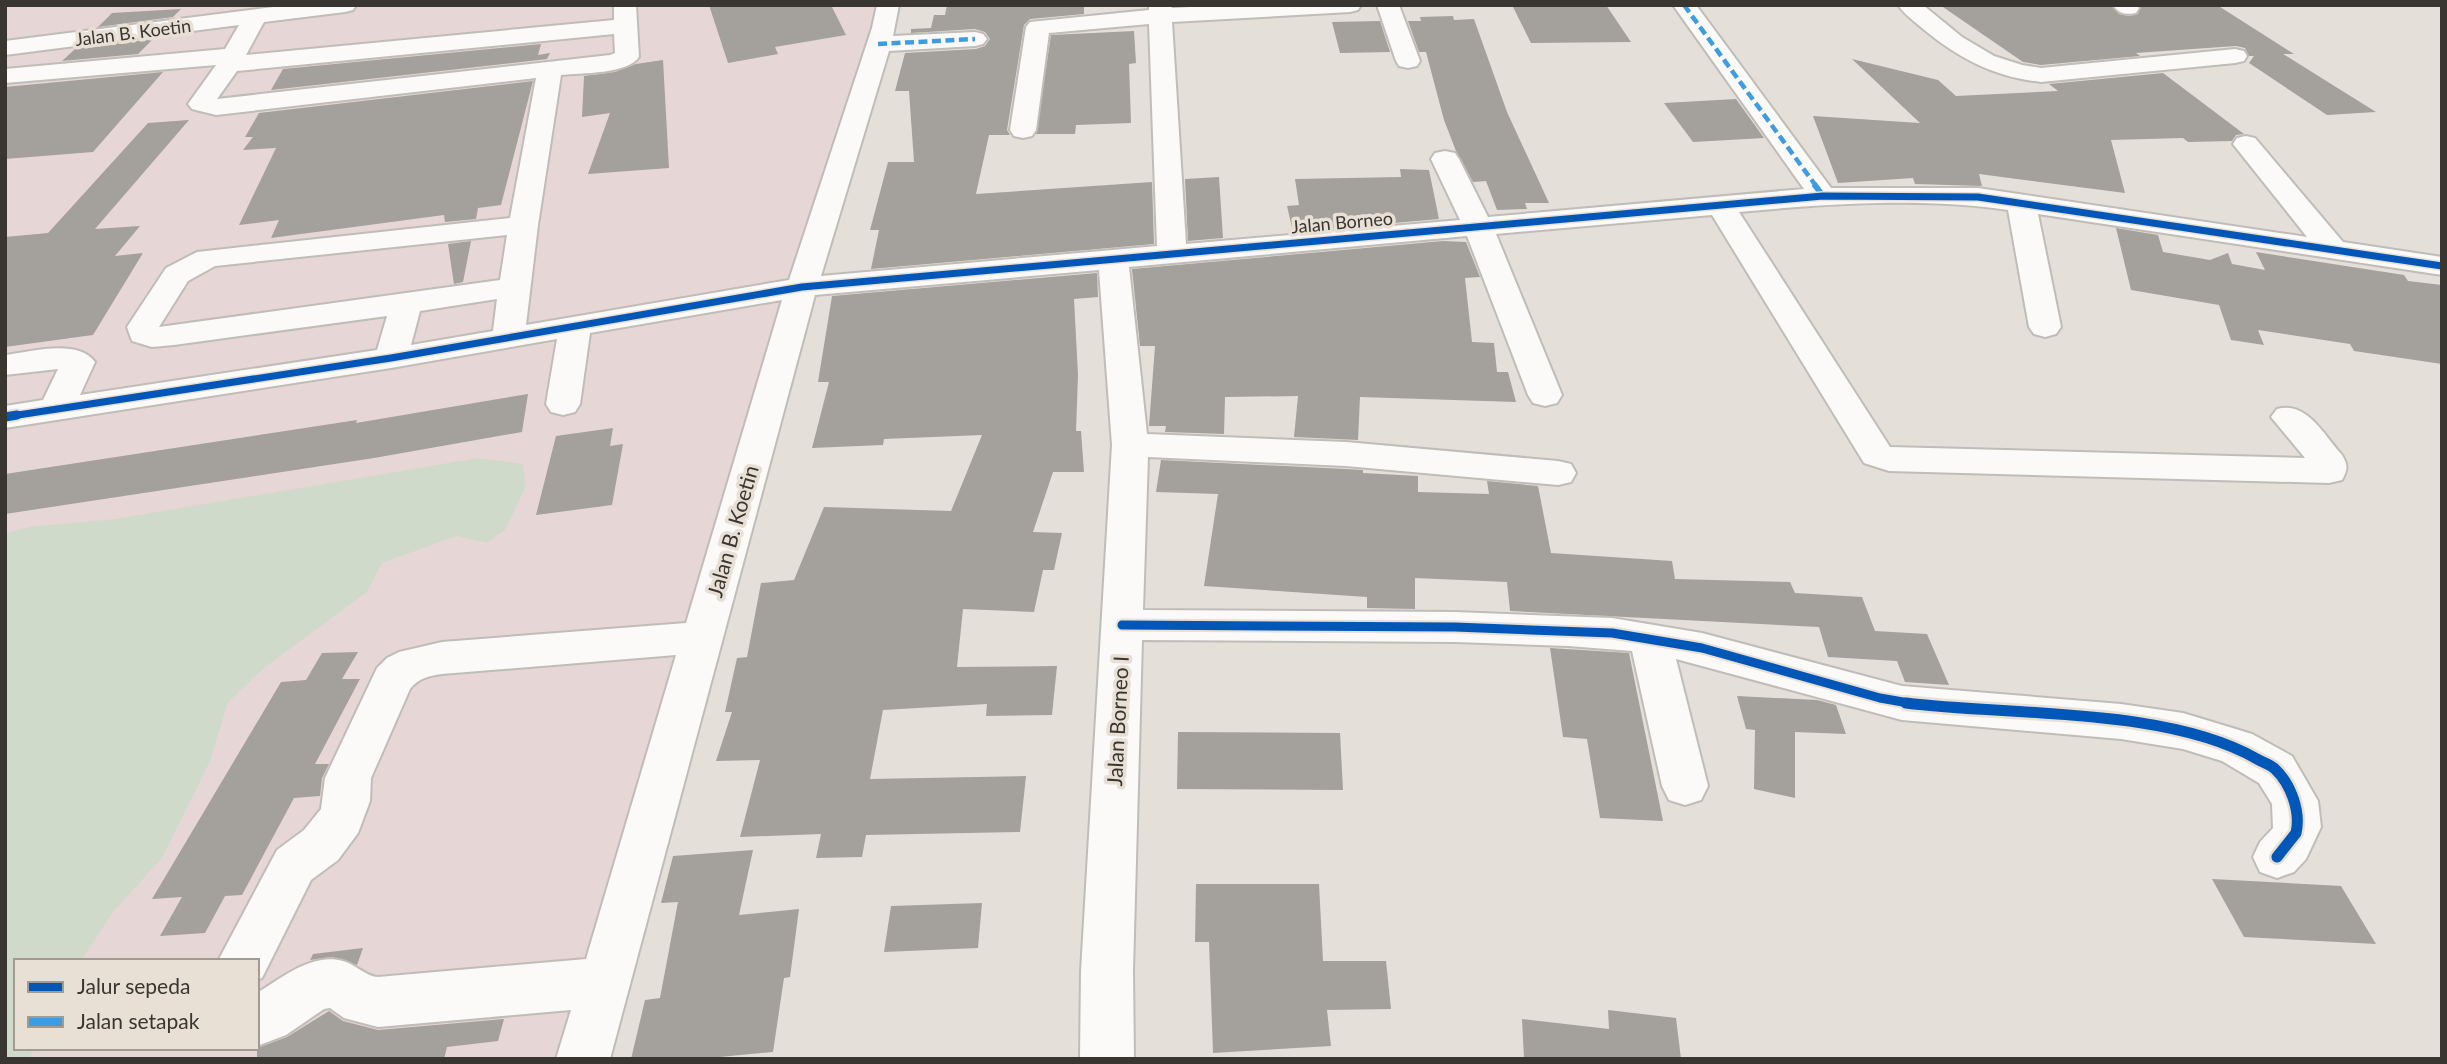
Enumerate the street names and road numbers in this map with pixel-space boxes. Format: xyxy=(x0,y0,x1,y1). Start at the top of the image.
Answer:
street label: Jalan B. Koetin xyxy=(74,14,192,50)
street label: Jalan Borneo xyxy=(1290,207,1394,237)
street label: Jalan B. Koetin xyxy=(701,462,763,600)
street label: Jalan Borneo I xyxy=(1101,655,1133,787)

